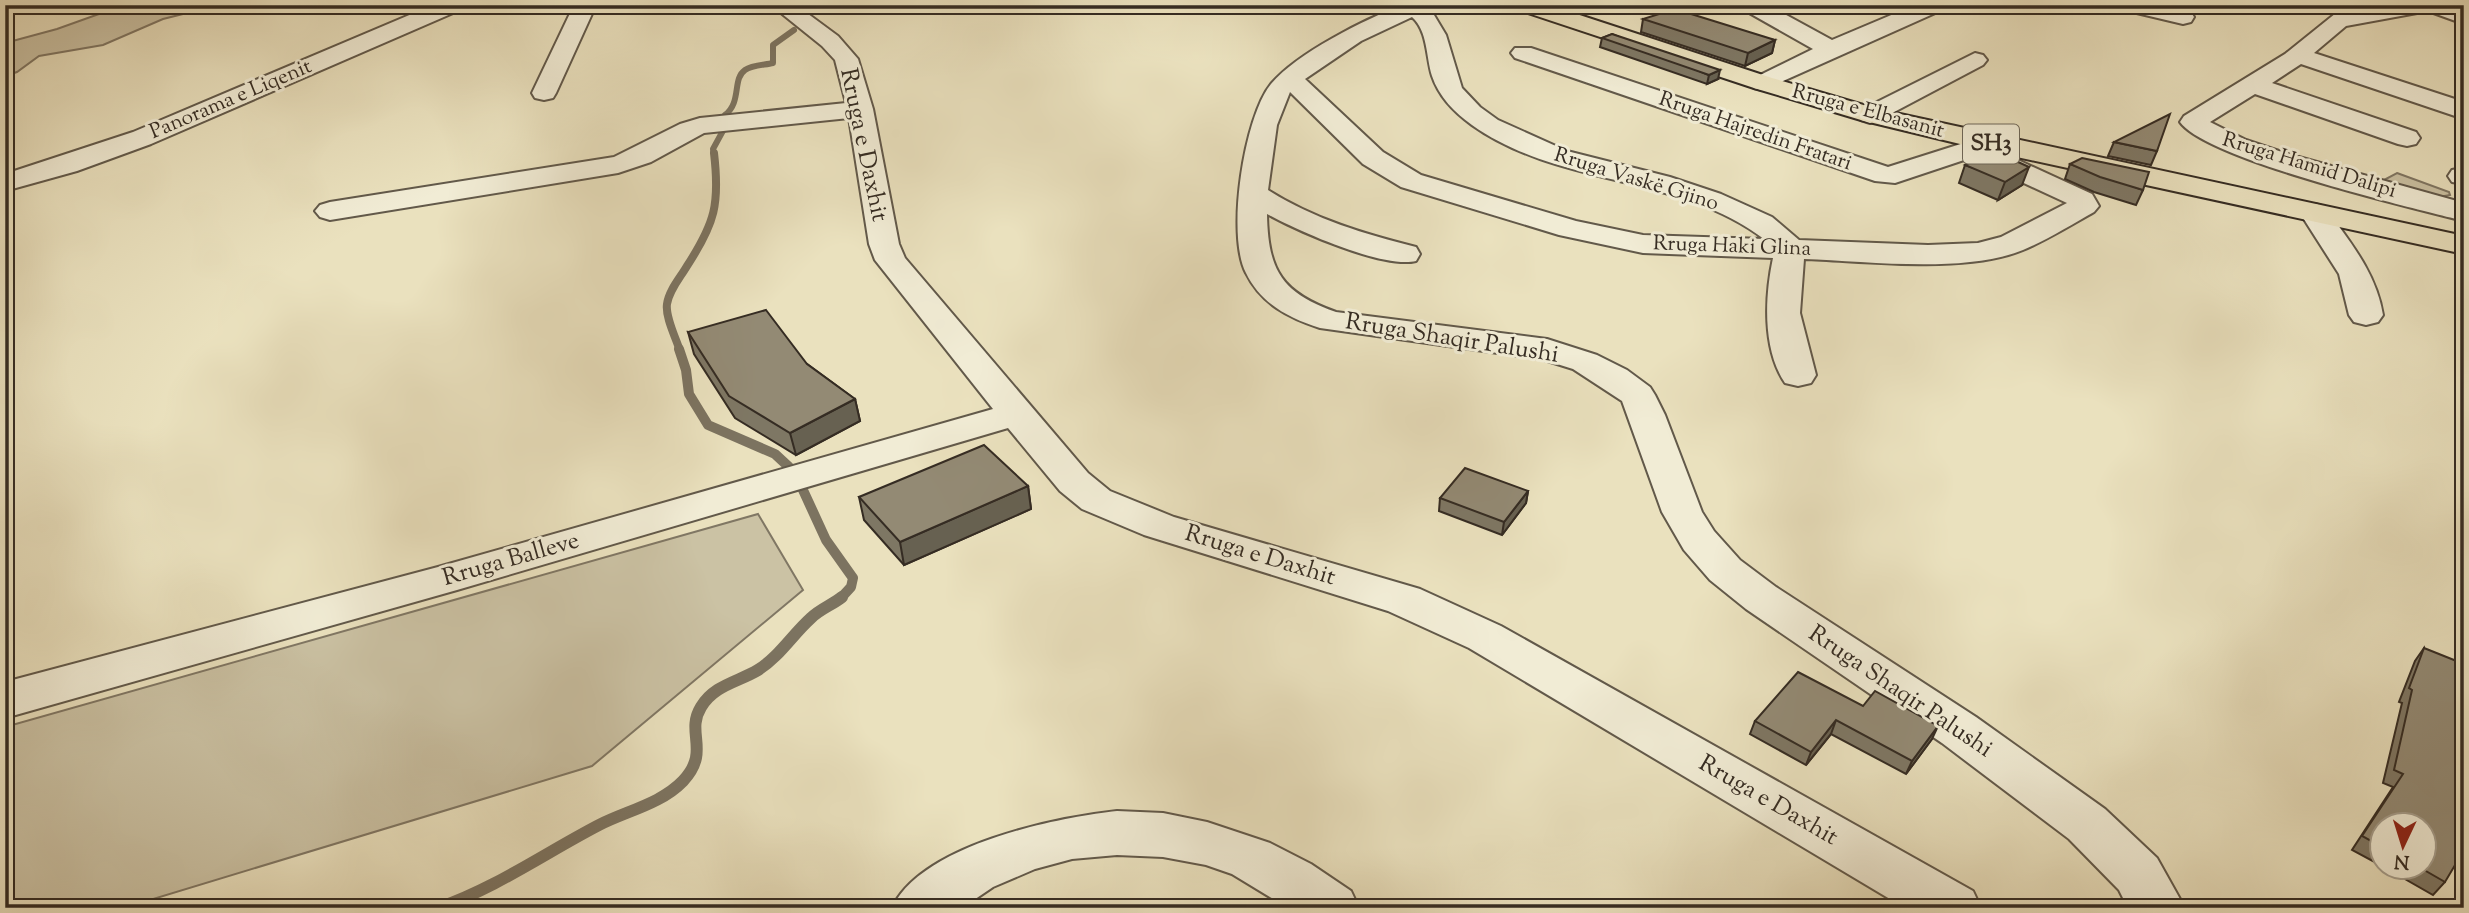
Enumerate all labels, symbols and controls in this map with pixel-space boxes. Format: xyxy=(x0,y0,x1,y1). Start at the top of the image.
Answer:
street label: Panorama e Liqenit xyxy=(145,52,317,148)
street label: Rruga e Daxhit xyxy=(830,65,896,225)
street label: Rruga e Elbasanit xyxy=(1789,77,1947,147)
street label: Rruga Hajredin Fratari xyxy=(1654,85,1856,179)
road number: SH3 xyxy=(1963,125,2019,164)
street label: Rruga Hamid Dalipi xyxy=(2218,125,2400,207)
street label: Rruga Vaskë Gjino xyxy=(1550,141,1722,219)
street label: Rruga Haki Glina xyxy=(1652,229,1812,265)
street label: Rruga Shaqir Palushi xyxy=(1343,305,1561,373)
street label: Rruga e Daxhit xyxy=(1180,517,1340,595)
street label: Rruga Balleve xyxy=(439,524,583,596)
street label: Rruga Shaqir Palushi xyxy=(1801,618,1999,767)
street label: Rruga e Daxhit xyxy=(1692,747,1844,855)
north arrow xyxy=(2368,811,2438,881)
text: N xyxy=(2393,846,2410,874)

